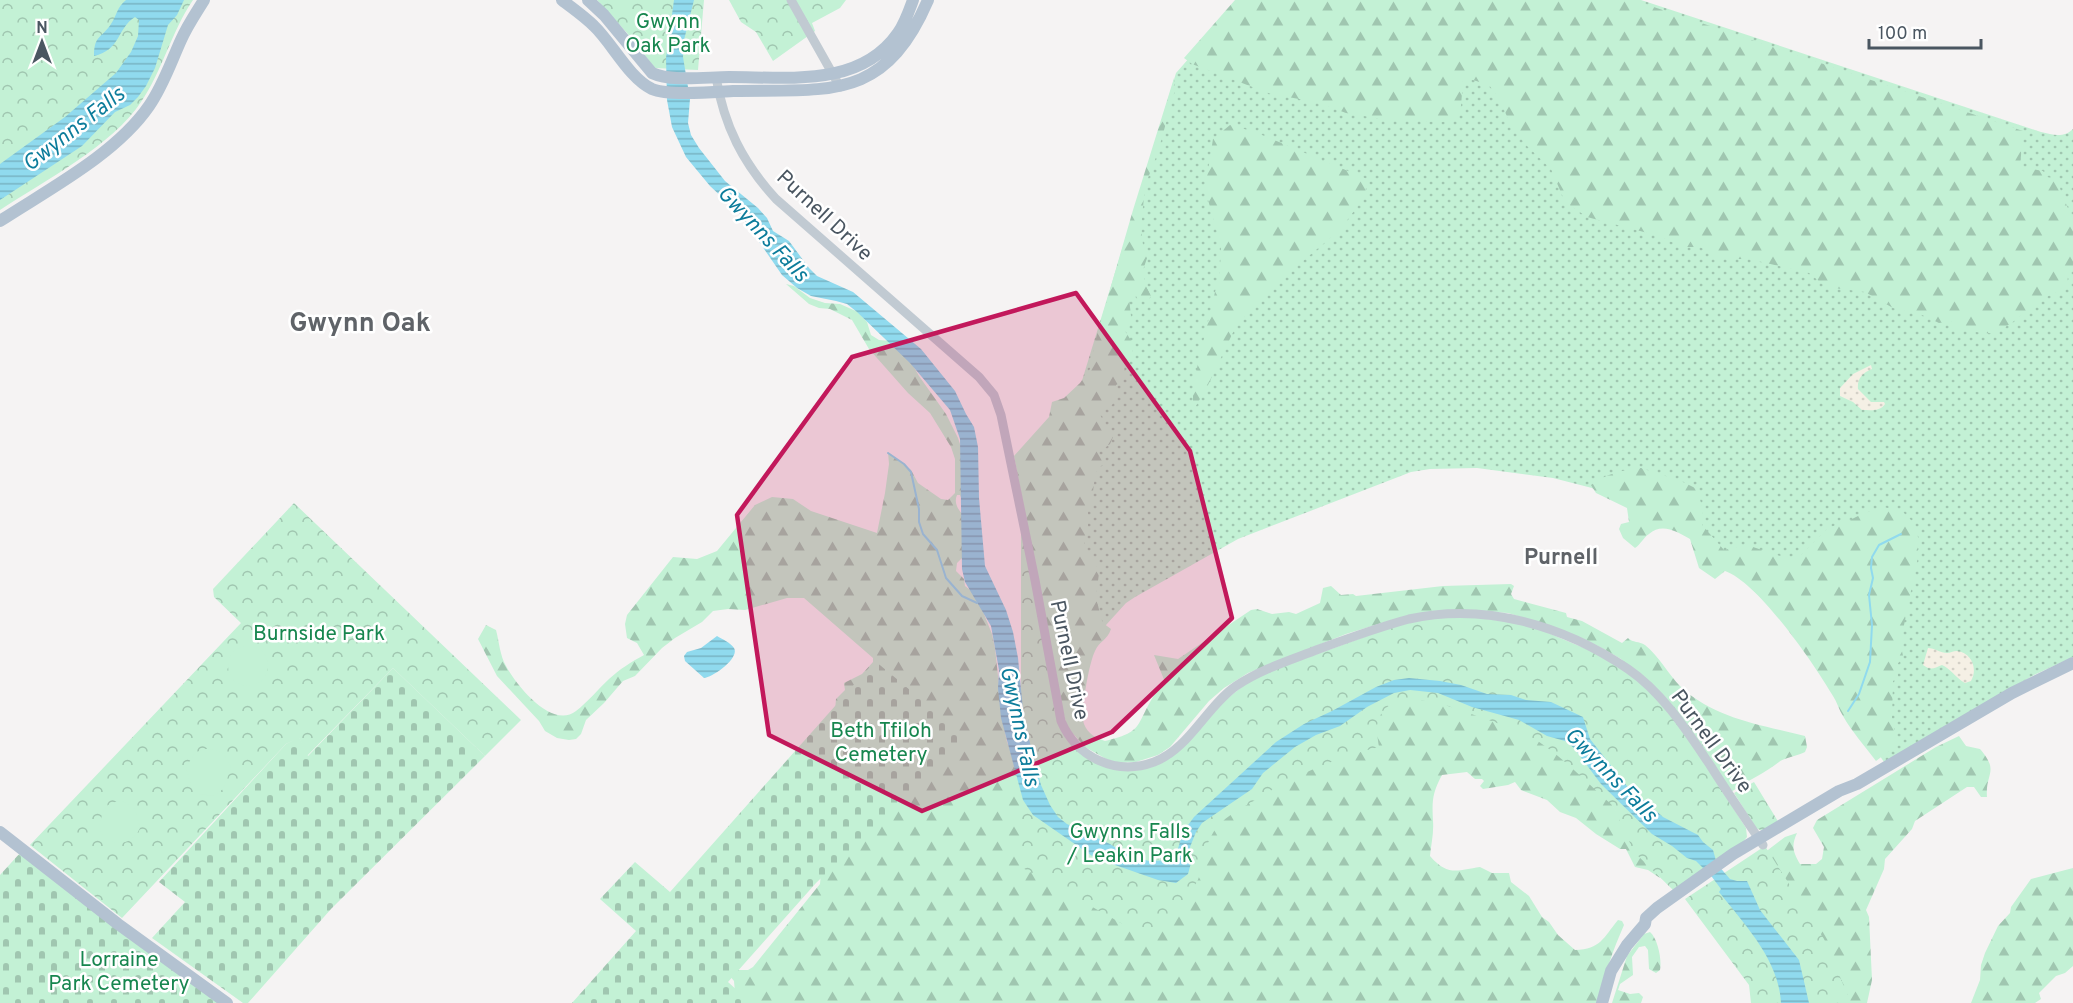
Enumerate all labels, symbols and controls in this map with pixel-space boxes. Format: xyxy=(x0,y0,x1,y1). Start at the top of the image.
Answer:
park label: Gwynn Oak Park xyxy=(625,9,711,60)
north arrow xyxy=(12,12,72,72)
scale bar xyxy=(1869,12,1982,50)
text: N xyxy=(36,19,48,39)
text: 100 m xyxy=(1878,23,1927,46)
water label: Gwynns Falls xyxy=(18,81,132,178)
street label: Purnell Drive xyxy=(770,165,878,268)
water label: Gwynns Falls xyxy=(711,181,814,289)
district label: Gwynn Oak xyxy=(289,307,431,341)
district label: Purnell xyxy=(1524,545,1598,572)
street label: Purnell Drive xyxy=(1043,598,1094,723)
park label: Burnside Park xyxy=(253,621,385,648)
water label: Gwynns Falls xyxy=(993,664,1045,790)
street label: Purnell Drive xyxy=(1664,685,1758,799)
park label: Beth Tfiloh Cemetery xyxy=(830,718,932,769)
water label: Gwynns Falls xyxy=(1558,722,1663,830)
park label: Gwynns Falls / Leakin Park xyxy=(1066,819,1193,870)
park label: Lorraine Park Cemetery xyxy=(48,947,190,998)

